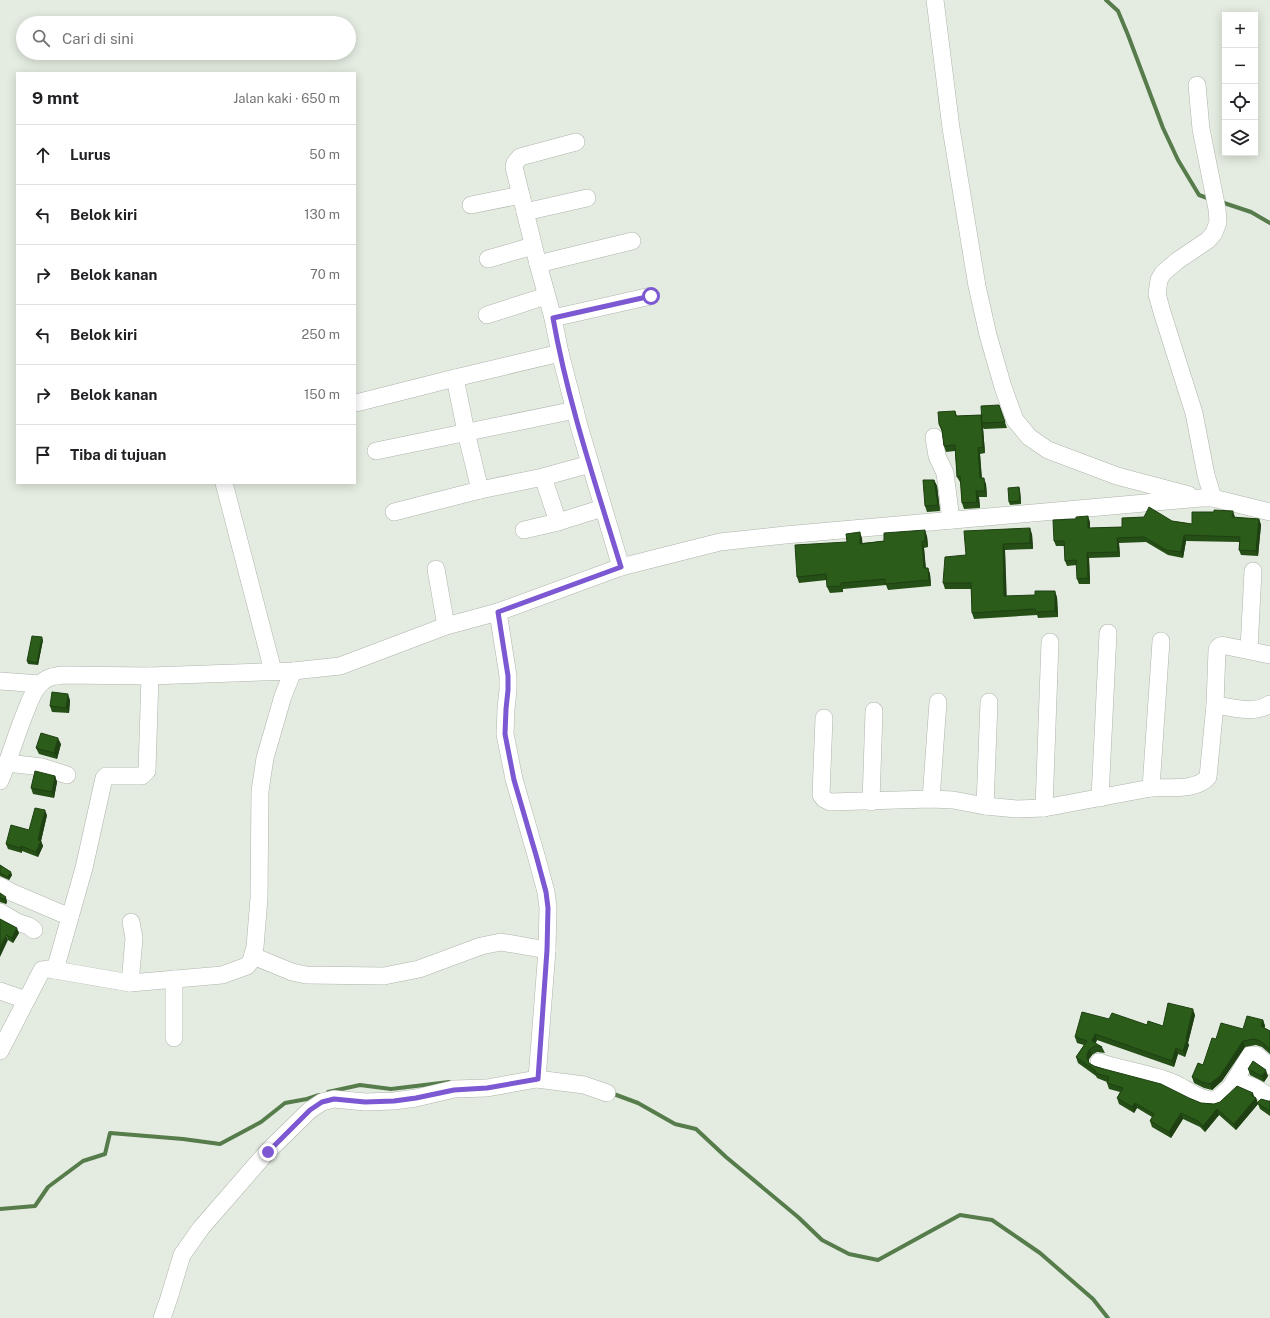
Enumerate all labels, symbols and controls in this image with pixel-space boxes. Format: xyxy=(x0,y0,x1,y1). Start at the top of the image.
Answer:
map controls xyxy=(1222,12,1258,156)
button: + xyxy=(1222,12,1258,48)
search box xyxy=(16,16,356,60)
icon: search xyxy=(30,27,52,49)
text: Cari di sini xyxy=(62,30,134,47)
button: − xyxy=(1222,48,1258,84)
button: locate xyxy=(1222,84,1258,120)
text: 9 mnt xyxy=(32,88,79,108)
text: Jalan kaki · 650 m xyxy=(233,91,340,106)
button: layers xyxy=(1222,120,1258,156)
icon: ahead xyxy=(32,144,54,166)
text: Lurus xyxy=(70,146,111,163)
text: 50 m xyxy=(309,147,340,162)
icon: left xyxy=(32,204,54,226)
text: Belok kiri xyxy=(70,206,137,223)
text: 130 m xyxy=(304,207,340,222)
icon: right xyxy=(32,264,54,286)
text: Belok kanan xyxy=(70,266,157,283)
text: 70 m xyxy=(310,267,340,282)
route start xyxy=(642,287,660,305)
icon: left xyxy=(32,324,54,346)
text: Belok kiri xyxy=(70,326,137,343)
text: 250 m xyxy=(302,327,340,342)
icon: right xyxy=(32,384,54,406)
text: Belok kanan xyxy=(70,386,157,403)
text: 150 m xyxy=(304,387,340,402)
icon: arrive xyxy=(32,444,54,466)
text: Tiba di tujuan xyxy=(70,446,166,463)
route end xyxy=(259,1143,277,1161)

